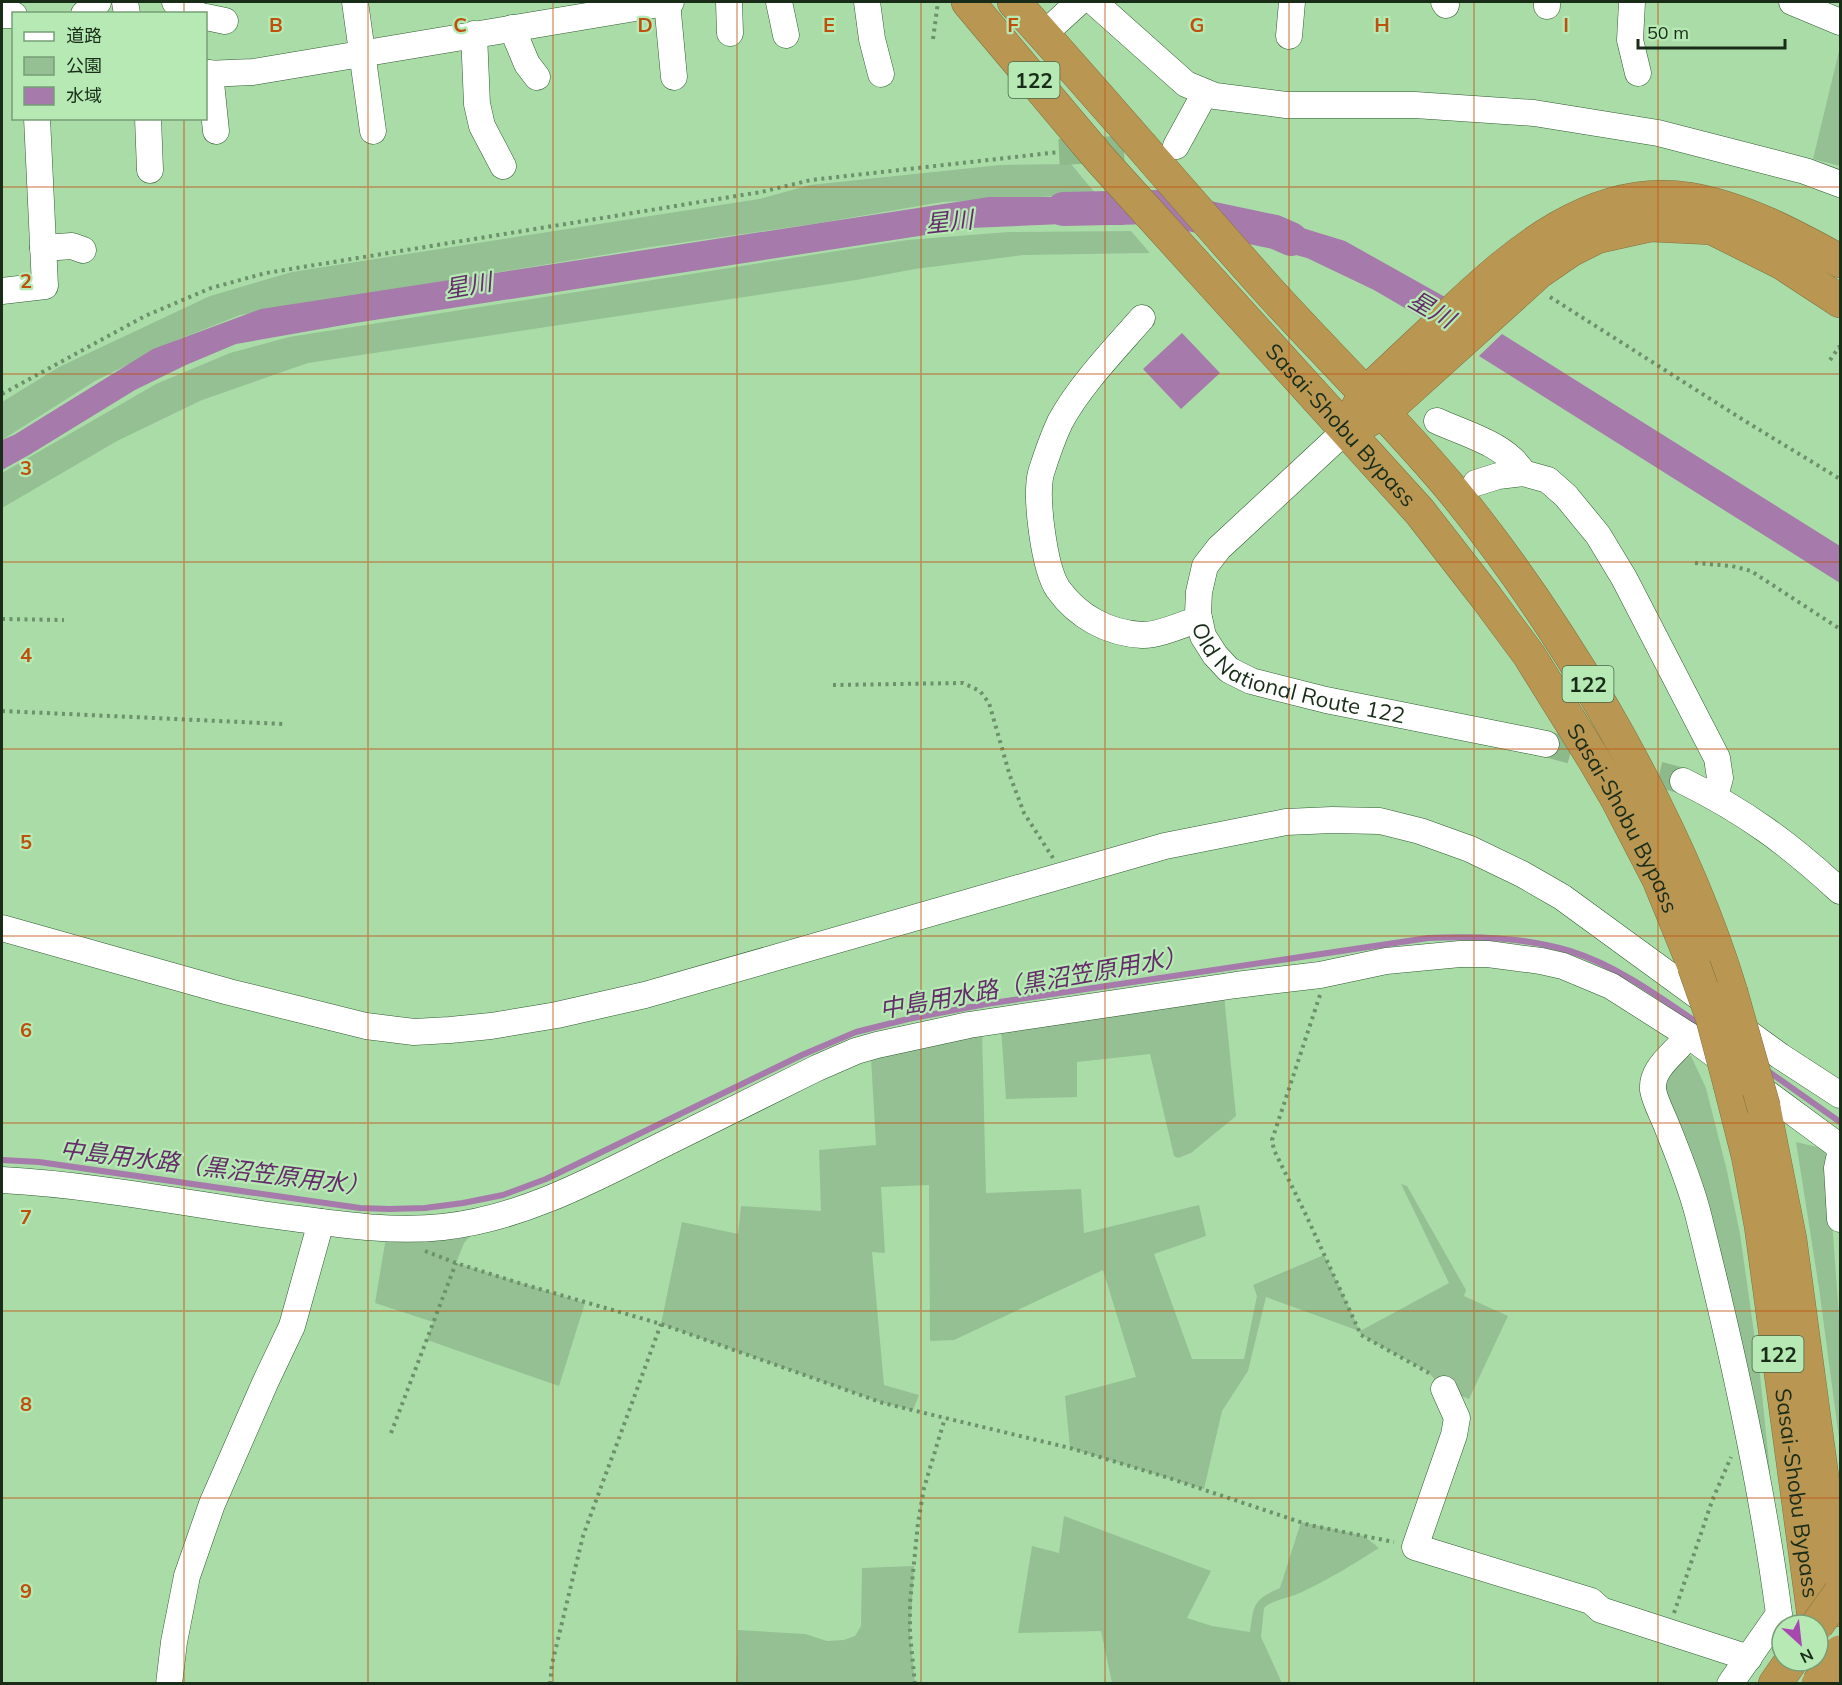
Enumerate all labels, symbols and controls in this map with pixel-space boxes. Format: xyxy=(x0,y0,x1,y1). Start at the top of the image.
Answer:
legend xyxy=(12,12,207,120)
text: B xyxy=(269,12,283,37)
text: C xyxy=(453,12,467,37)
text: D xyxy=(637,12,653,37)
text: E xyxy=(823,12,835,37)
text: F xyxy=(1007,12,1019,37)
text: G xyxy=(1190,12,1204,37)
text: H xyxy=(1374,12,1390,37)
text: I xyxy=(1563,12,1569,37)
scale bar xyxy=(1638,12,1785,50)
text: 50 m xyxy=(1647,21,1689,44)
text: 道路 xyxy=(66,24,102,47)
text: 公園 xyxy=(66,54,102,77)
road number: 122 xyxy=(1008,62,1060,98)
text: 水域 xyxy=(66,84,102,107)
water label: 星川 xyxy=(924,203,977,238)
water label: 星川 xyxy=(442,266,497,304)
text: 2 xyxy=(20,268,32,293)
water label: 星川 xyxy=(1404,284,1463,335)
street label: Sasai-Shobu Bypass xyxy=(1260,337,1422,512)
text: 3 xyxy=(20,455,32,480)
street label: Old National Route 122 xyxy=(1186,620,1408,729)
text: 4 xyxy=(20,642,32,667)
road number: 122 xyxy=(1562,666,1614,702)
street label: Sasai-Shobu Bypass xyxy=(1561,718,1685,917)
text: 5 xyxy=(20,829,32,854)
water label: 中島用水路（黒沼笠原用水） xyxy=(877,940,1189,1024)
text: 6 xyxy=(20,1017,32,1042)
water label: 中島用水路（黒沼笠原用水） xyxy=(58,1133,372,1201)
text: 7 xyxy=(20,1204,32,1229)
road number: 122 xyxy=(1752,1336,1804,1372)
street label: Sasai-Shobu Bypass xyxy=(1769,1387,1825,1600)
text: 8 xyxy=(20,1391,32,1416)
text: 9 xyxy=(20,1578,32,1603)
north arrow xyxy=(1770,1613,1830,1673)
text: N xyxy=(1797,1645,1817,1668)

